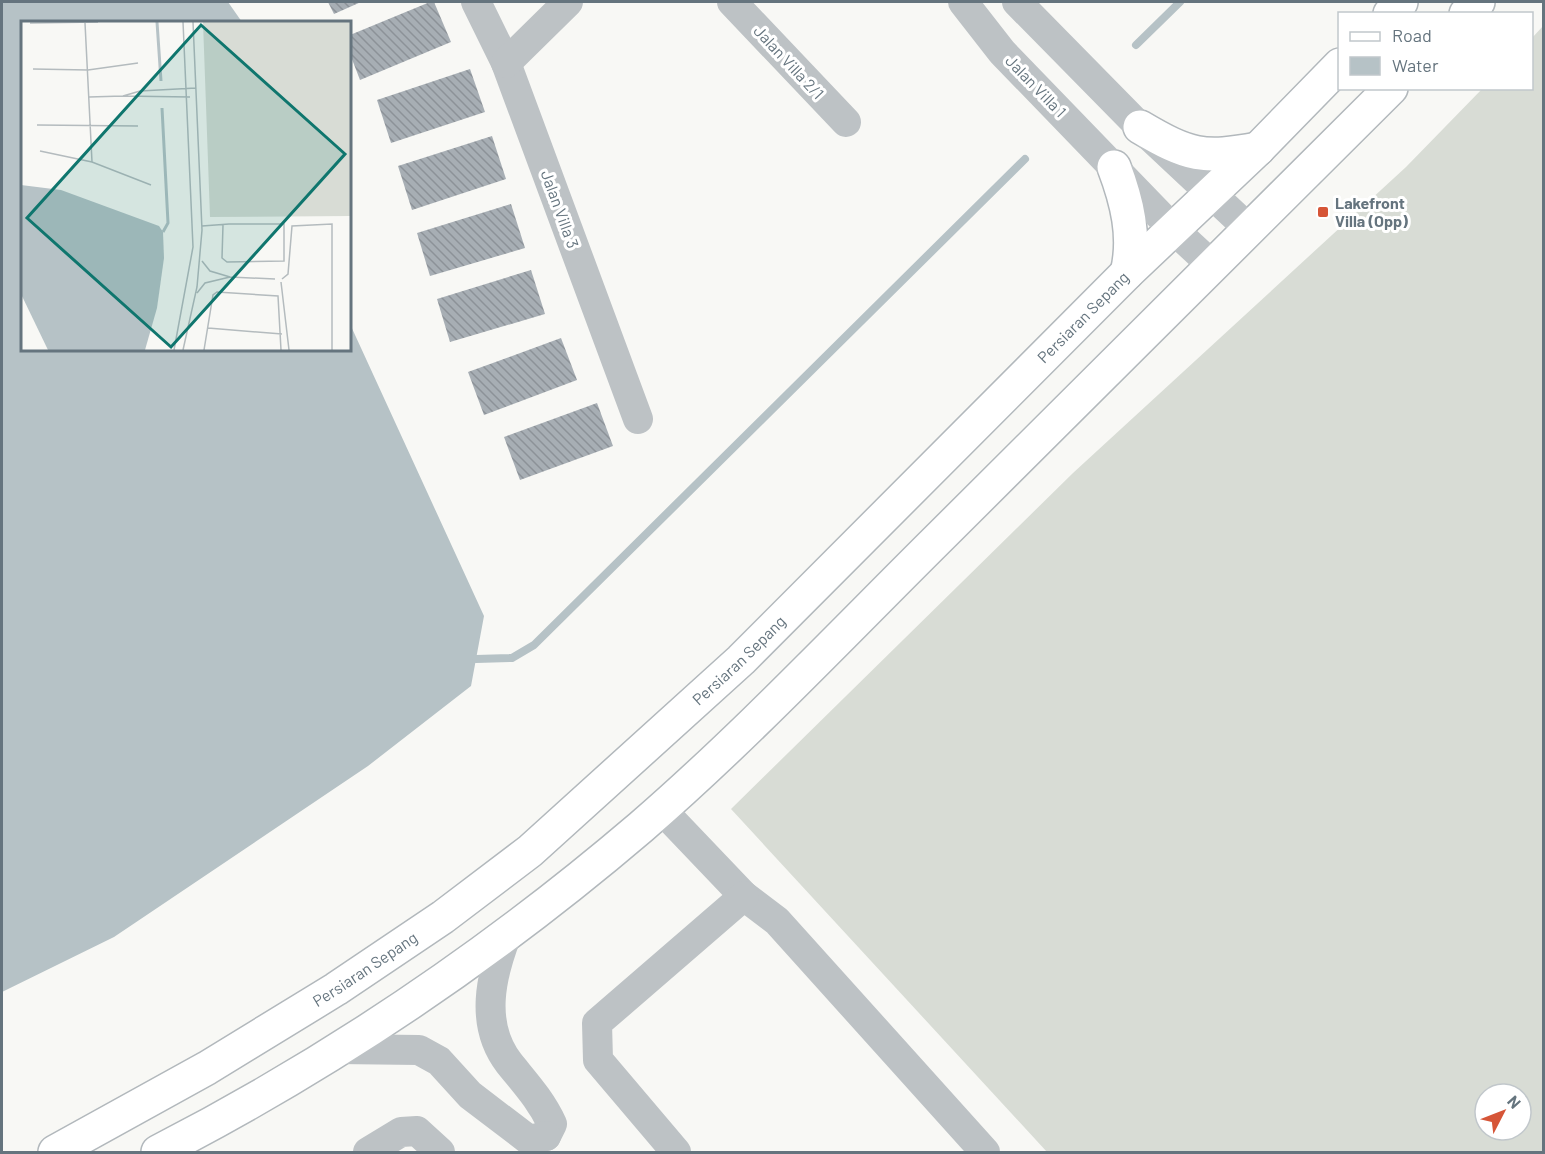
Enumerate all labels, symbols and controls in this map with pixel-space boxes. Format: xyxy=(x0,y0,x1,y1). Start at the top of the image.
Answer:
legend xyxy=(1338,12,1533,90)
inset map xyxy=(21,21,351,351)
street label: Jalan Villa 2/1 xyxy=(750,21,828,102)
text: Road xyxy=(1392,24,1432,46)
street label: Jalan Villa 1 xyxy=(1002,51,1071,121)
text: Water xyxy=(1392,54,1439,76)
street label: Jalan Villa 3 xyxy=(538,167,583,250)
place label: Lakefront Villa (Opp) xyxy=(1335,193,1408,230)
marker: Lakefront Villa (Opp) xyxy=(1316,205,1330,219)
street label: Persiaran Sepang xyxy=(1033,267,1132,366)
street label: Persiaran Sepang xyxy=(688,611,789,709)
street label: Persiaran Sepang xyxy=(309,927,420,1010)
north arrow xyxy=(1473,1082,1533,1142)
text: N xyxy=(1504,1091,1525,1112)

